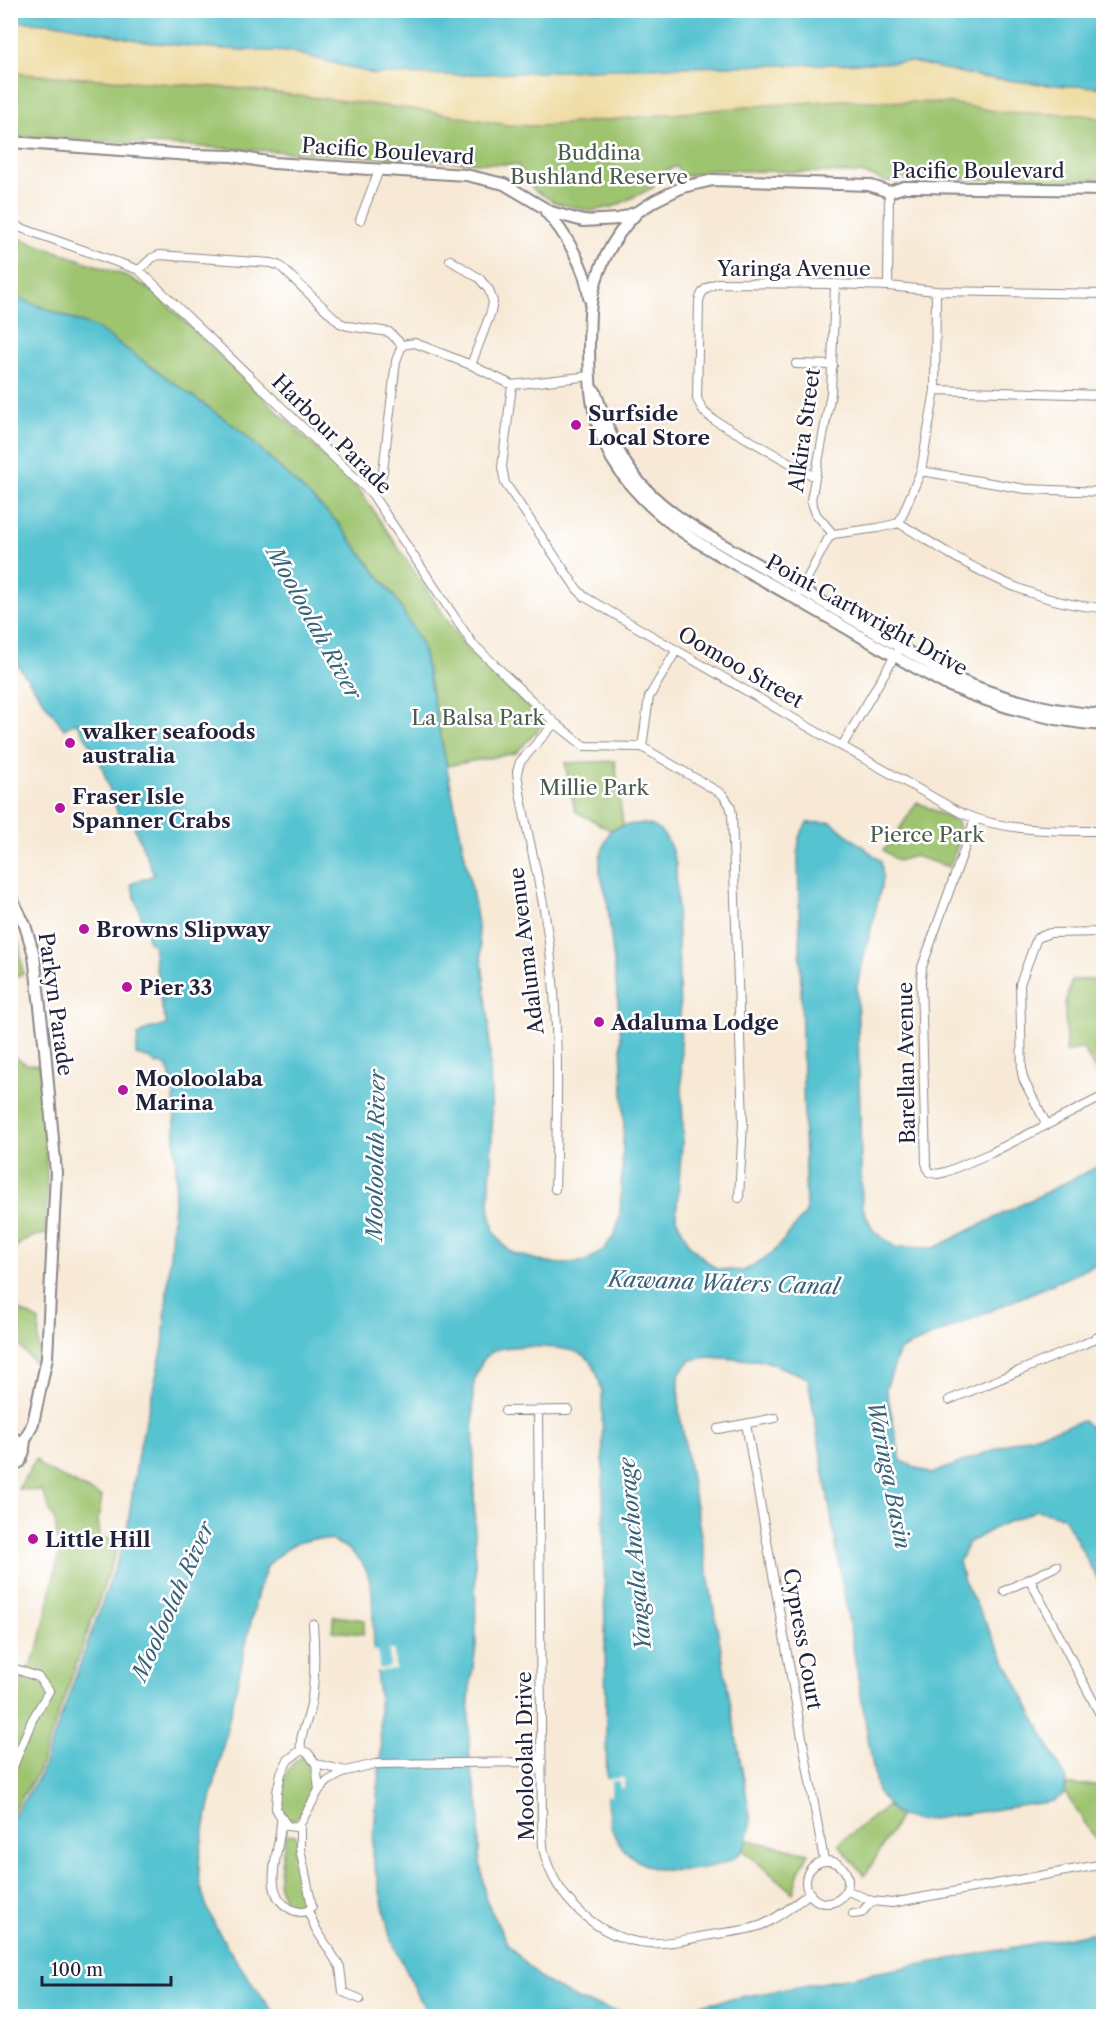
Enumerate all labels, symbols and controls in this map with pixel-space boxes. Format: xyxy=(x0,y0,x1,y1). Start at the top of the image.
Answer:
street label: Pacific Boulevard xyxy=(301,132,475,170)
park label: Buddina Bushland Reserve xyxy=(510,140,688,189)
street label: Pacific Boulevard xyxy=(891,158,1065,183)
street label: Yaringa Avenue xyxy=(716,256,871,281)
street label: Alkira Street xyxy=(783,366,825,495)
street label: Harbour Parade xyxy=(267,369,397,499)
place label: Surfside Local Store xyxy=(588,401,710,450)
marker: Surfside Local Store xyxy=(569,418,583,432)
water label: Mooloolah River xyxy=(259,539,368,706)
street label: Point Cartwright Drive xyxy=(762,549,972,681)
street label: Oomoo Street xyxy=(674,621,809,713)
park label: La Balsa Park xyxy=(411,705,546,730)
place label: walker seafoods australia xyxy=(81,719,256,768)
marker: walker seafoods australia xyxy=(63,736,77,750)
park label: Millie Park xyxy=(539,775,650,800)
place label: Fraser Isle Spanner Crabs xyxy=(72,784,231,833)
marker: Fraser Isle Spanner Crabs xyxy=(53,801,67,815)
park label: Pierce Park xyxy=(870,822,985,847)
street label: Adaluma Avenue xyxy=(503,866,549,1037)
place label: Browns Slipway xyxy=(96,917,271,942)
marker: Browns Slipway xyxy=(77,922,91,936)
street label: Parkyn Parade xyxy=(34,931,78,1077)
place label: Pier 33 xyxy=(139,975,213,1000)
marker: Pier 33 xyxy=(120,980,134,994)
street label: Barellan Avenue xyxy=(892,982,920,1144)
place label: Adaluma Lodge xyxy=(610,1010,779,1035)
marker: Adaluma Lodge xyxy=(592,1015,606,1029)
place label: Mooloolaba Marina xyxy=(135,1066,264,1115)
water label: Mooloolah River xyxy=(361,1068,391,1244)
marker: Mooloolaba Marina xyxy=(116,1083,130,1097)
water label: Kawana Waters Canal xyxy=(606,1265,843,1301)
water label: Waringa Basin xyxy=(861,1399,917,1551)
water label: Yangala Anchorage xyxy=(613,1455,657,1652)
water label: Mooloolah River xyxy=(125,1516,221,1687)
place label: Little Hill xyxy=(45,1527,151,1552)
marker: Little Hill xyxy=(26,1532,40,1546)
street label: Cypress Court xyxy=(778,1566,828,1712)
street label: Mooloolah Drive xyxy=(511,1671,539,1841)
scale bar xyxy=(42,1949,171,1987)
text: 100 m xyxy=(51,1959,103,1981)

